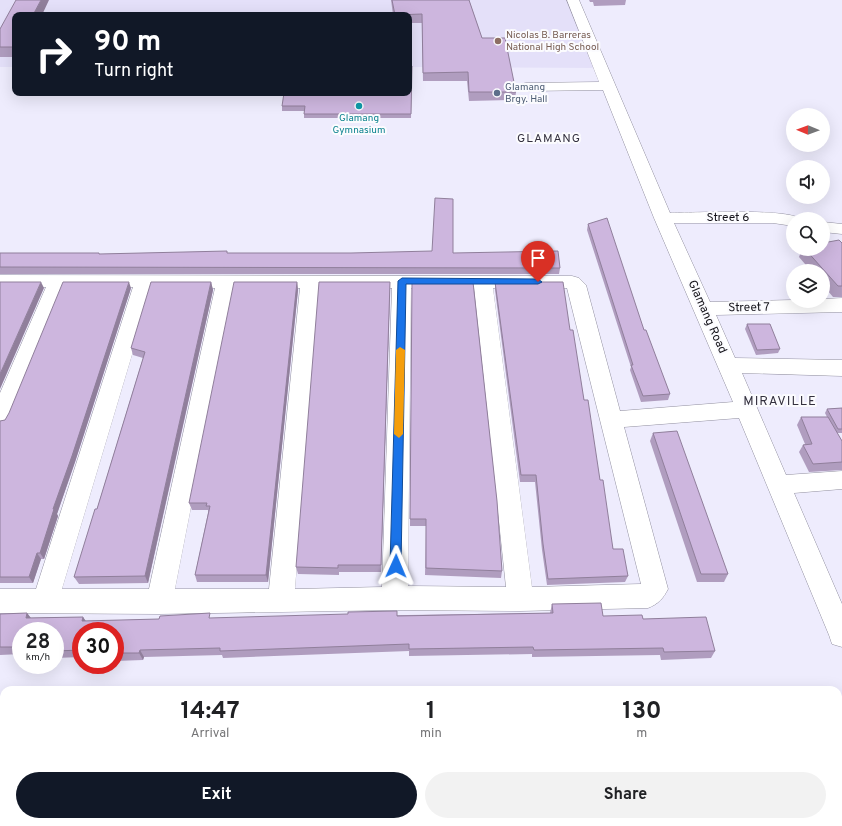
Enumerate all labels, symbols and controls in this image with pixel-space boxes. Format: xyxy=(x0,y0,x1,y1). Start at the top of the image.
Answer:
text: 90 m xyxy=(94,25,161,61)
icon: right xyxy=(28,28,80,80)
place label: Nicolas B. Barreras National High School xyxy=(506,29,599,54)
marker: Nicolas B. Barreras National High School xyxy=(493,36,503,46)
text: Turn right xyxy=(94,60,174,83)
place label: Glamang Brgy. Hall xyxy=(505,81,547,106)
marker: Glamang Brgy. Hall xyxy=(492,88,502,98)
marker: Glamang Gymnasium xyxy=(354,101,364,111)
north arrow xyxy=(786,108,830,152)
map controls xyxy=(786,108,830,308)
place label: Glamang Gymnasium xyxy=(332,112,386,137)
district label: GLAMANG xyxy=(517,131,581,147)
button: sound xyxy=(786,160,830,204)
street label: Street 6 xyxy=(706,210,750,226)
button: search xyxy=(786,212,830,256)
pin xyxy=(521,241,555,282)
icon: arrive xyxy=(527,247,549,269)
button: layers xyxy=(786,264,830,308)
street label: Glamang Road xyxy=(684,278,730,356)
street label: Street 7 xyxy=(728,300,770,316)
district label: MIRAVILLE xyxy=(743,394,817,410)
position arrow xyxy=(375,545,417,587)
speed limit sign: 30 xyxy=(72,622,124,674)
text: 28 xyxy=(26,630,50,656)
text: km/h xyxy=(26,651,50,664)
text: 14:47 xyxy=(180,697,240,727)
text: 1 xyxy=(426,697,436,727)
text: 130 xyxy=(622,697,662,727)
text: Arrival xyxy=(191,726,229,742)
text: min xyxy=(420,726,442,742)
text: m xyxy=(636,726,647,742)
button: Exit xyxy=(16,772,417,818)
button: Share xyxy=(425,772,826,818)

